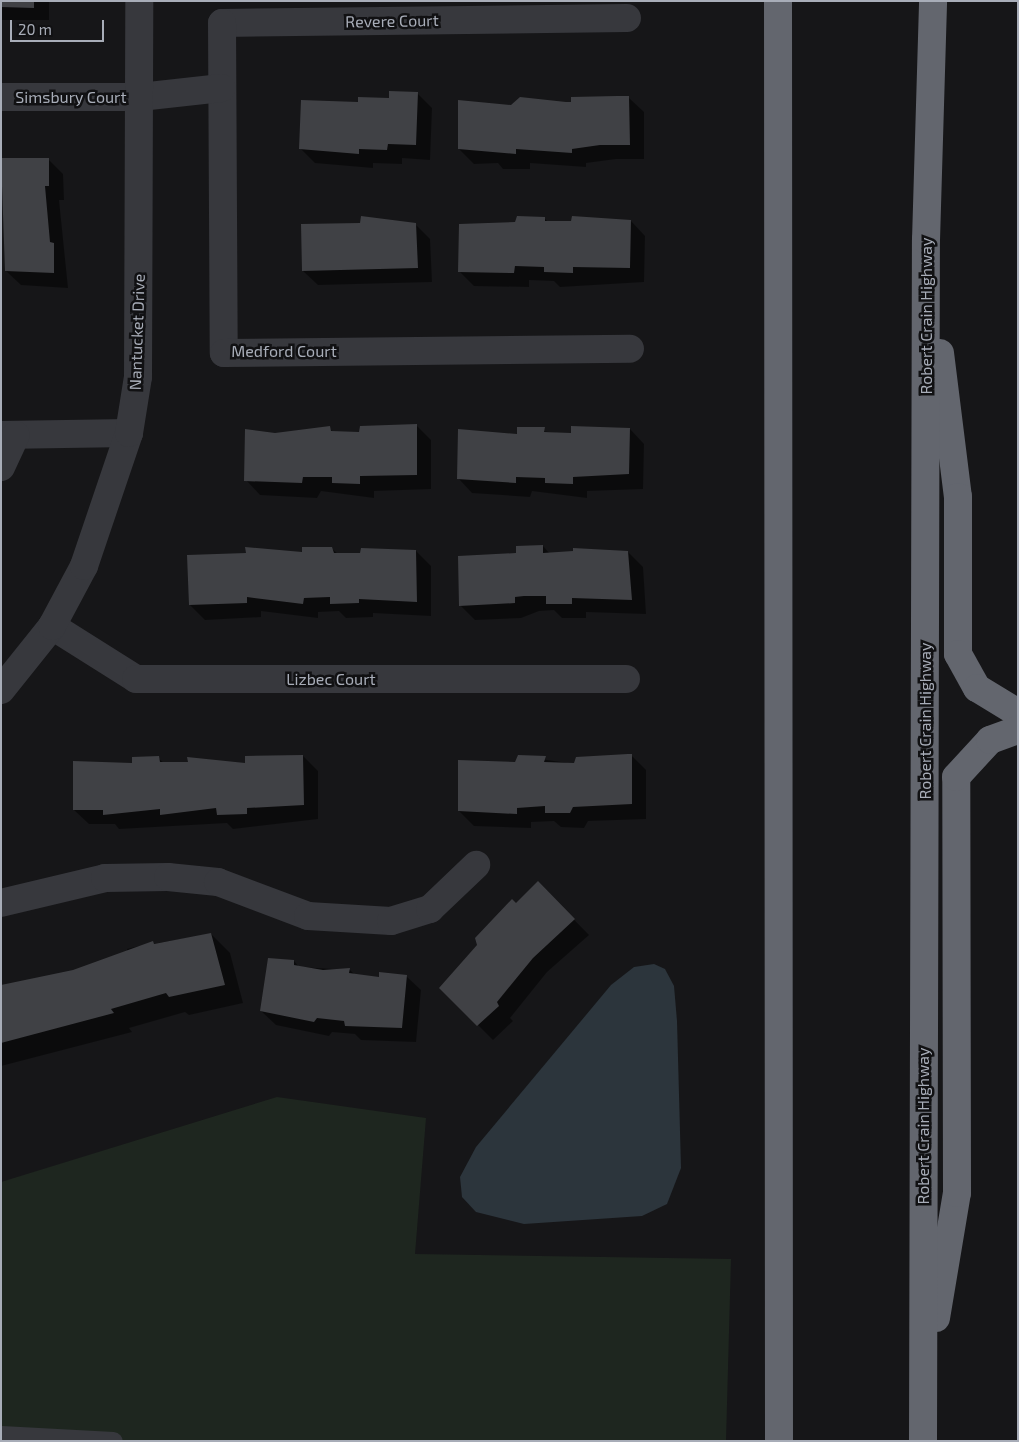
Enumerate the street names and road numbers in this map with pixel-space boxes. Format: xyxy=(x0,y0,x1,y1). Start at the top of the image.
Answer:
street label: Revere Court xyxy=(345,11,439,31)
street label: Simsbury Court xyxy=(15,87,127,107)
street label: Robert Crain Highway xyxy=(916,237,936,395)
street label: Nantucket Drive xyxy=(125,273,149,391)
street label: Medford Court xyxy=(231,341,337,361)
street label: Robert Crain Highway xyxy=(915,642,935,800)
street label: Lizbec Court xyxy=(286,669,376,689)
street label: Robert Crain Highway xyxy=(913,1047,933,1205)

